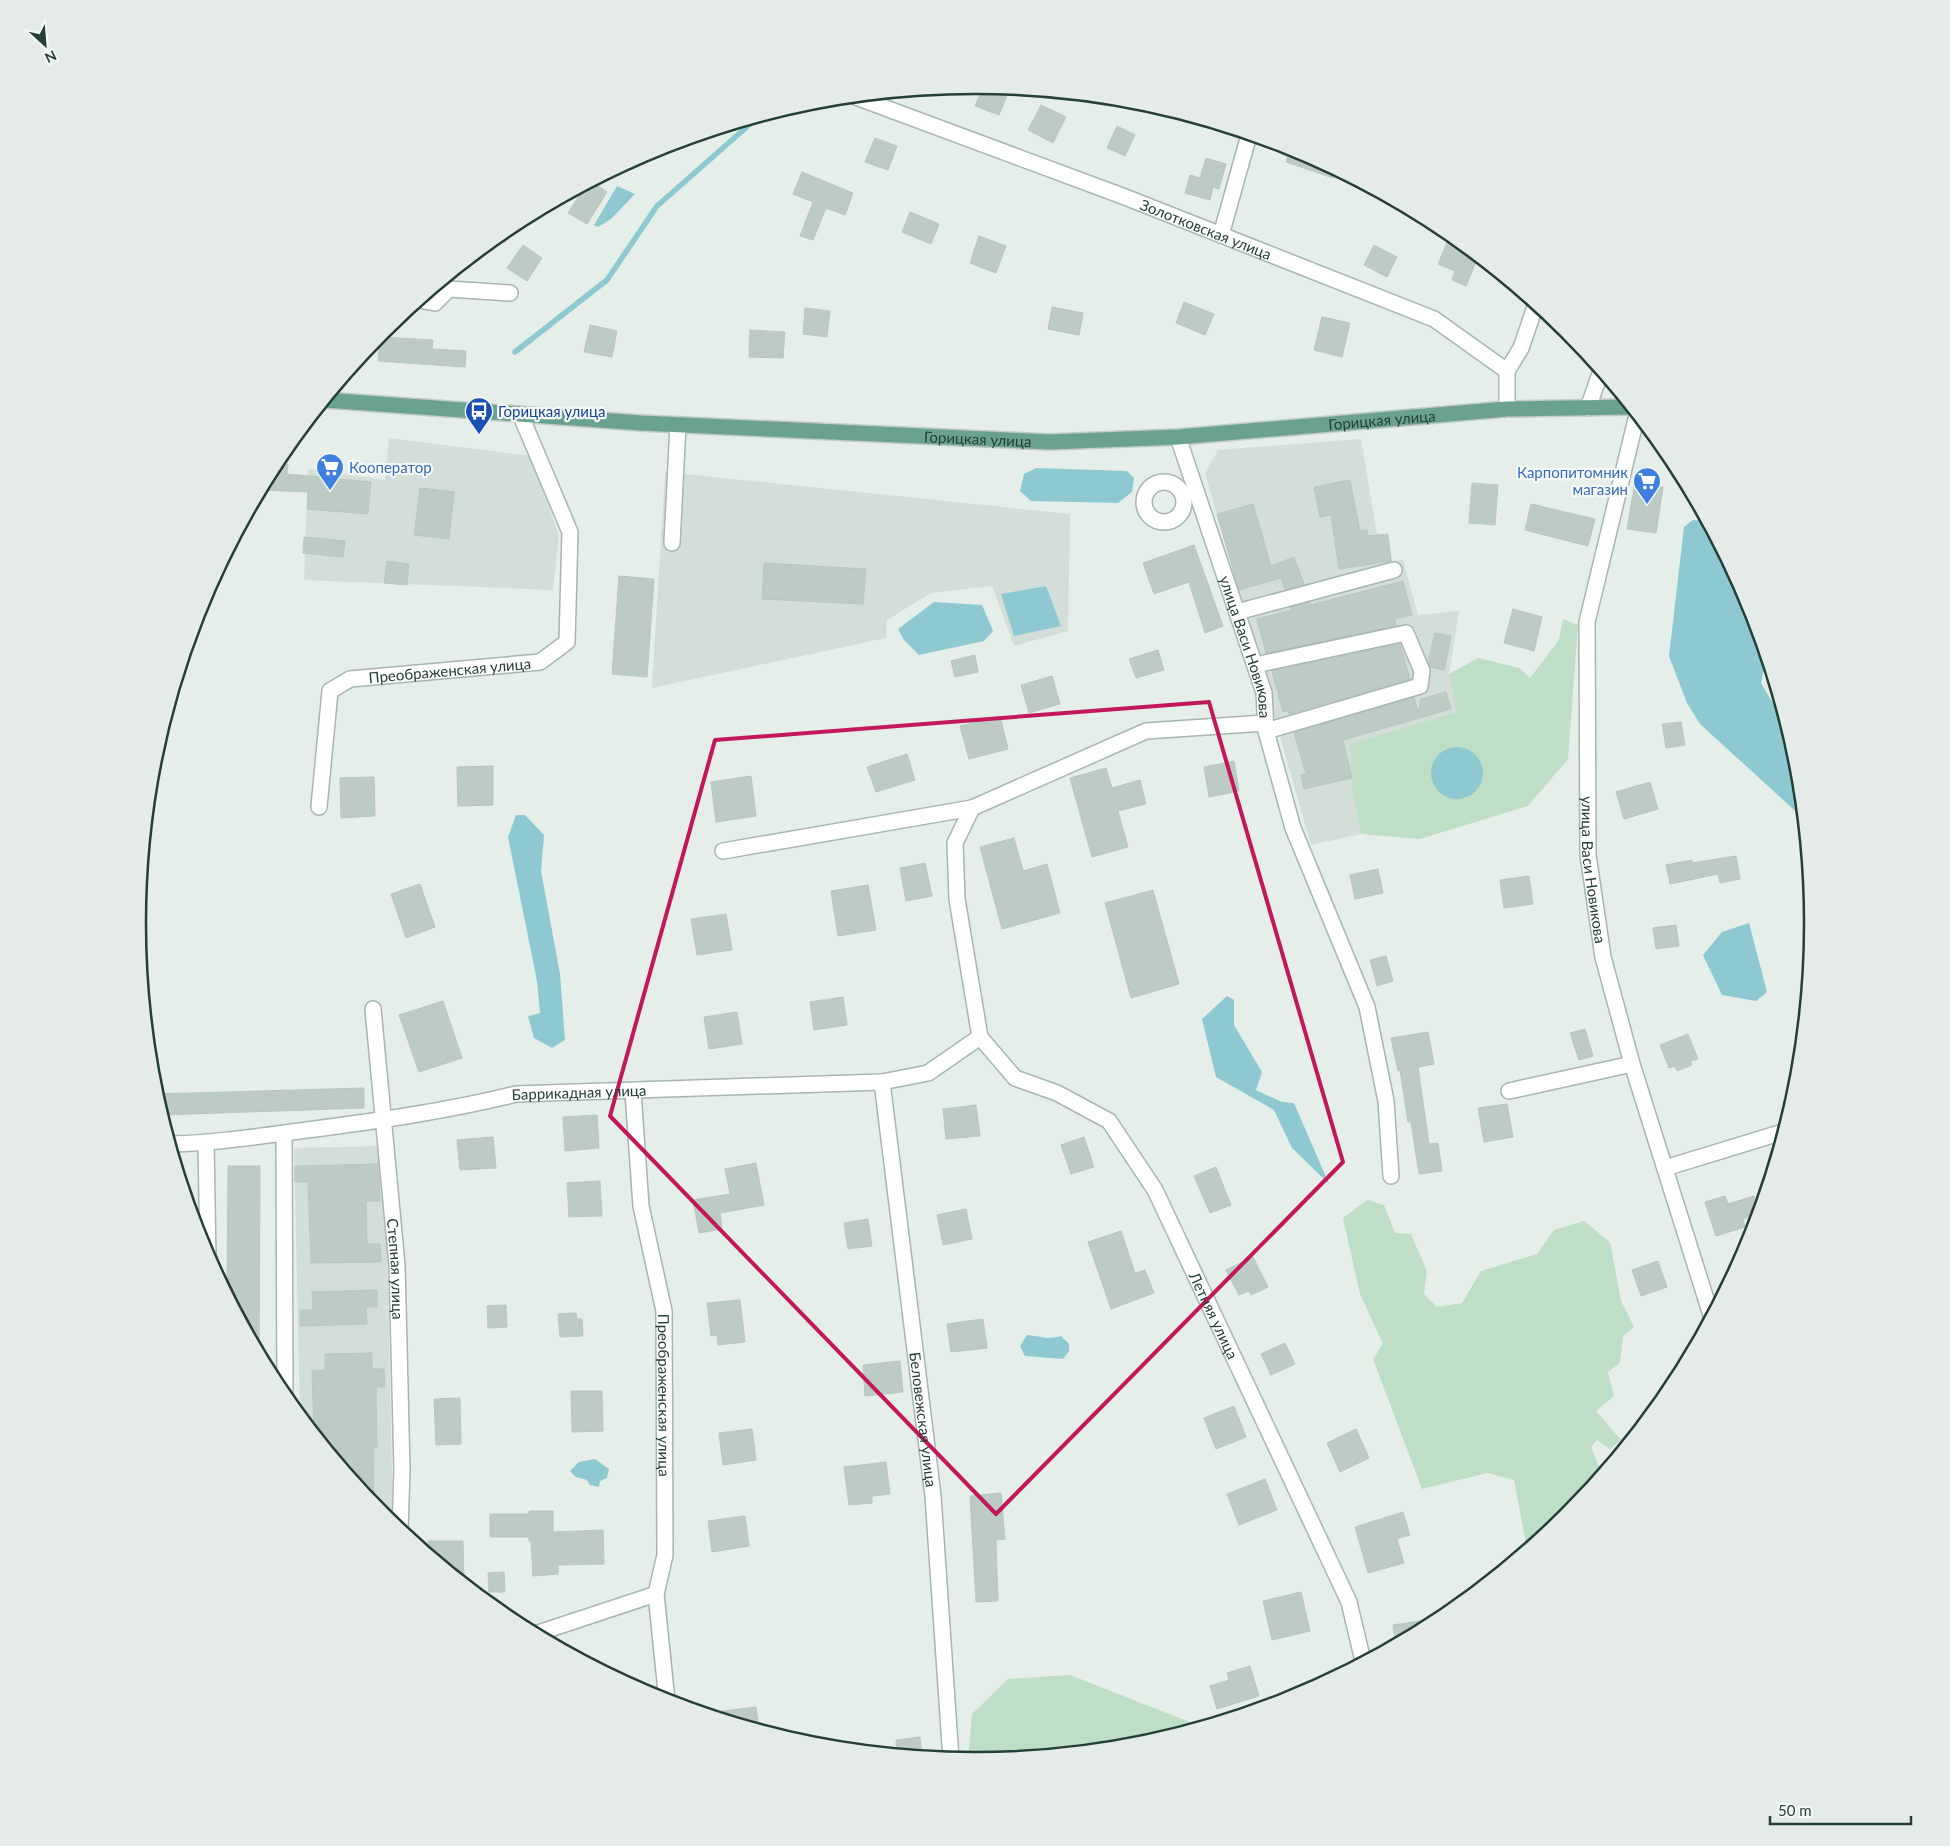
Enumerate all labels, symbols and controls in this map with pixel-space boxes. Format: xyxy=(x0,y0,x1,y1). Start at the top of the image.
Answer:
north arrow xyxy=(20,20,70,70)
text: N xyxy=(42,47,59,67)
street label: Золотковская улица xyxy=(1138,195,1274,263)
bus stop icon: Горицкая улица xyxy=(464,396,494,435)
place label: Горицкая улица xyxy=(498,402,606,420)
street label: Горицкая улица xyxy=(1328,406,1436,433)
street label: Горицкая улица xyxy=(924,427,1032,450)
supermarket icon: Кооператор xyxy=(315,452,345,491)
place label: Кооператор xyxy=(349,458,432,476)
place label: Карпопитомник магазин xyxy=(1517,463,1628,498)
supermarket icon: Карпопитомник магазин xyxy=(1632,466,1662,505)
street label: улица Васи Новикова xyxy=(1216,573,1274,719)
street label: Преображенская улица xyxy=(368,654,532,686)
street label: улица Васи Новикова xyxy=(1579,796,1610,945)
street label: Баррикадная улица xyxy=(511,1081,647,1103)
street label: Степная улица xyxy=(384,1217,407,1320)
street label: Летняя улица xyxy=(1185,1268,1242,1362)
street label: Преображенская улица xyxy=(655,1314,674,1477)
street label: Беловежская улица xyxy=(906,1351,941,1488)
scale bar xyxy=(1770,1794,1911,1826)
text: 50 m xyxy=(1778,1801,1812,1819)

